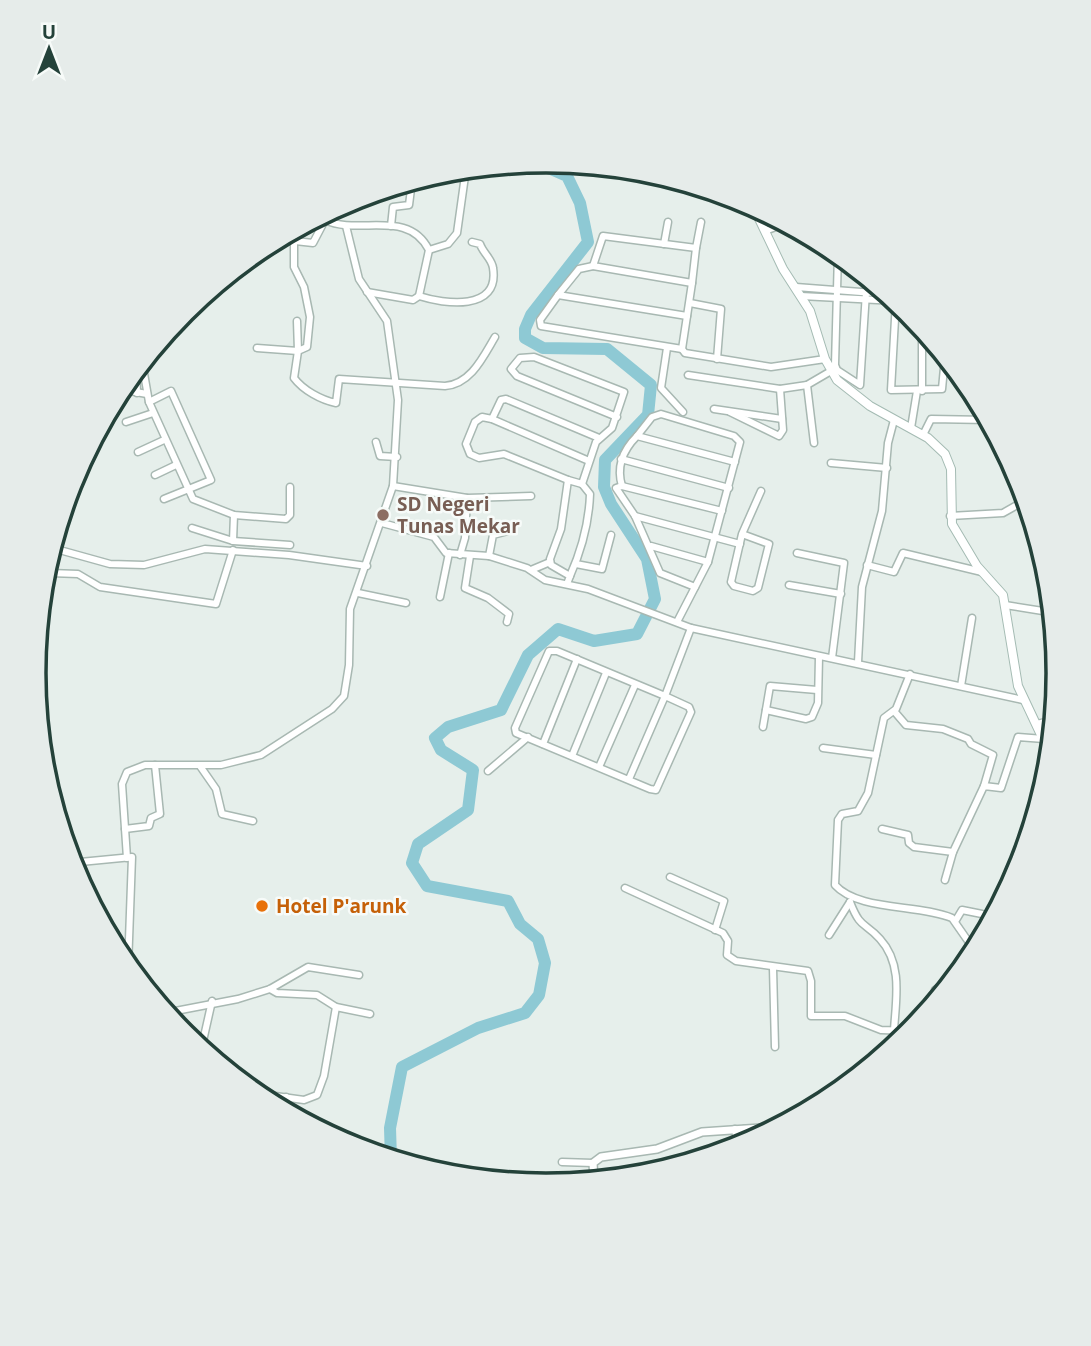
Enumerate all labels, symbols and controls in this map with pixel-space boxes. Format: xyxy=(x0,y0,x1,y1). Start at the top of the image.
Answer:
north arrow xyxy=(14,14,84,84)
text: U xyxy=(42,19,56,45)
place label: SD Negeri Tunas Mekar xyxy=(397,491,520,539)
marker: SD Negeri Tunas Mekar xyxy=(375,507,391,523)
place label: Hotel P'arunk xyxy=(276,893,407,919)
marker: Hotel P'arunk xyxy=(254,898,270,914)

